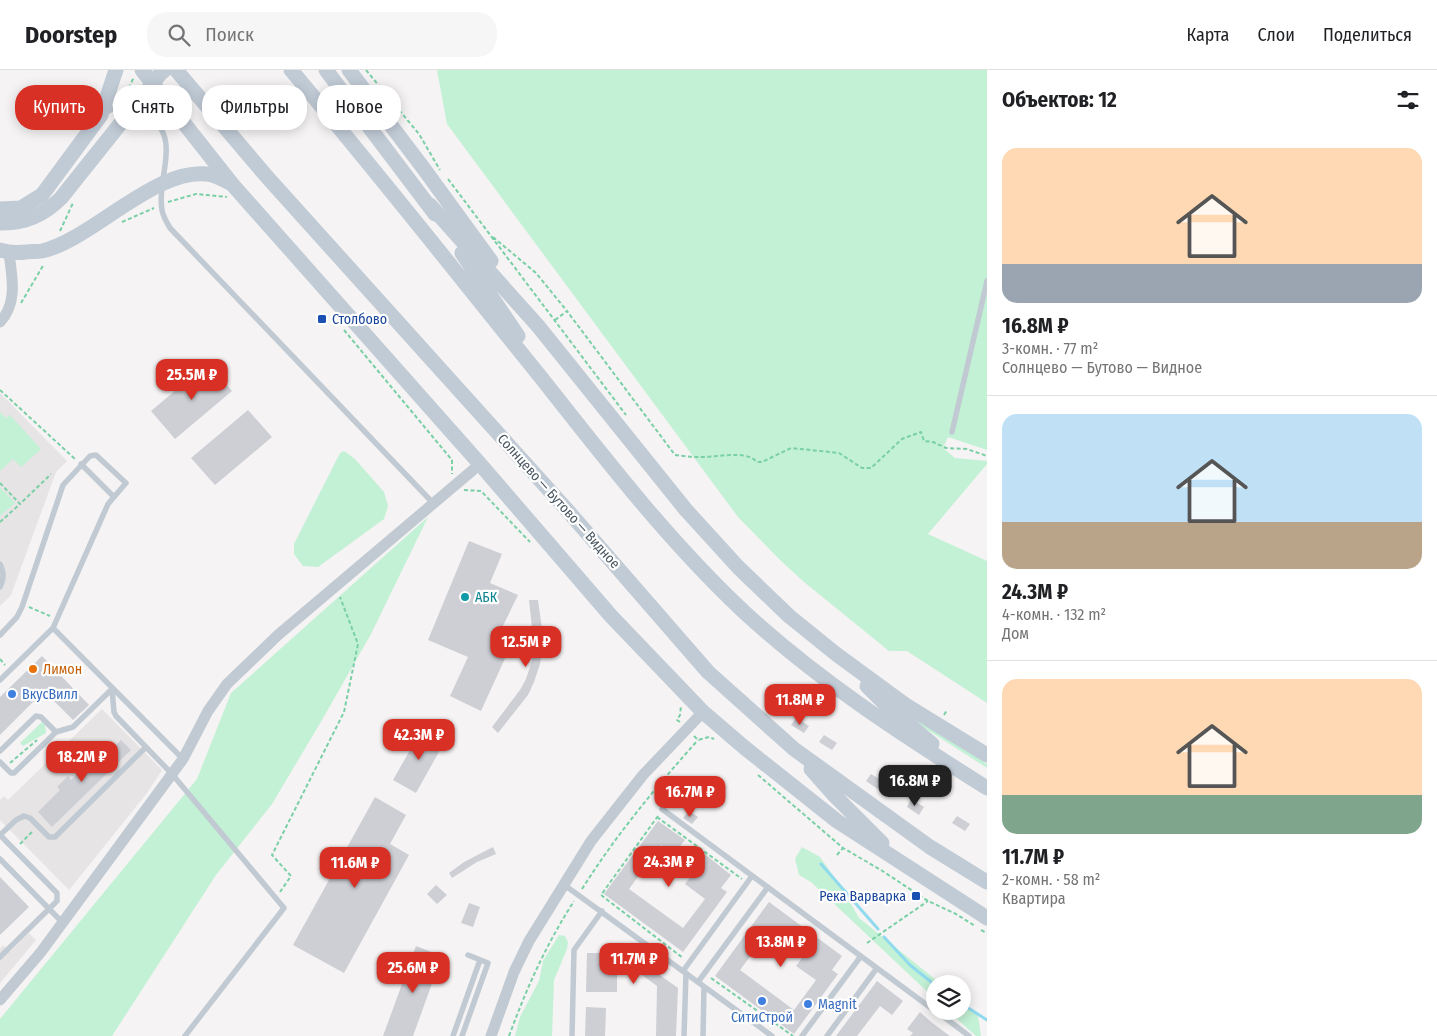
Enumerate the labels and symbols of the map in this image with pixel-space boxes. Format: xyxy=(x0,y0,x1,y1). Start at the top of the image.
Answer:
place label: Столбово xyxy=(332,311,387,328)
marker: Столбово xyxy=(316,313,328,325)
pin: 25.5M ₽ xyxy=(146,358,238,401)
street label: Солнцево — Бутово — Видное xyxy=(494,431,624,572)
place label: АБК xyxy=(475,589,498,606)
marker: АБК xyxy=(459,591,471,603)
pin: 12.5M ₽ xyxy=(480,626,572,668)
place label: Лимон xyxy=(43,661,82,678)
marker: Лимон xyxy=(27,663,39,675)
pin: 11.8M ₽ xyxy=(754,684,846,726)
place label: ВкусВилл xyxy=(22,686,78,703)
marker: ВкусВилл xyxy=(6,688,18,700)
pin: 42.3M ₽ xyxy=(373,718,465,761)
pin: 18.2M ₽ xyxy=(36,740,128,783)
pin: 16.8M ₽ xyxy=(869,764,961,807)
pin: 16.7M ₽ xyxy=(644,776,736,818)
pin: 11.6M ₽ xyxy=(309,846,401,889)
pin: 24.3M ₽ xyxy=(623,846,715,888)
place label: Река Варварка xyxy=(819,888,906,905)
marker: Река Варварка xyxy=(910,890,922,902)
pin: 13.8M ₽ xyxy=(735,926,827,968)
pin: 11.7M ₽ xyxy=(588,942,680,985)
pin: 25.6M ₽ xyxy=(367,952,459,994)
marker: СитиСтрой xyxy=(756,995,768,1007)
place label: Magnit xyxy=(818,996,857,1013)
marker: Magnit xyxy=(802,998,814,1010)
place label: СитиСтрой xyxy=(731,1009,793,1026)

